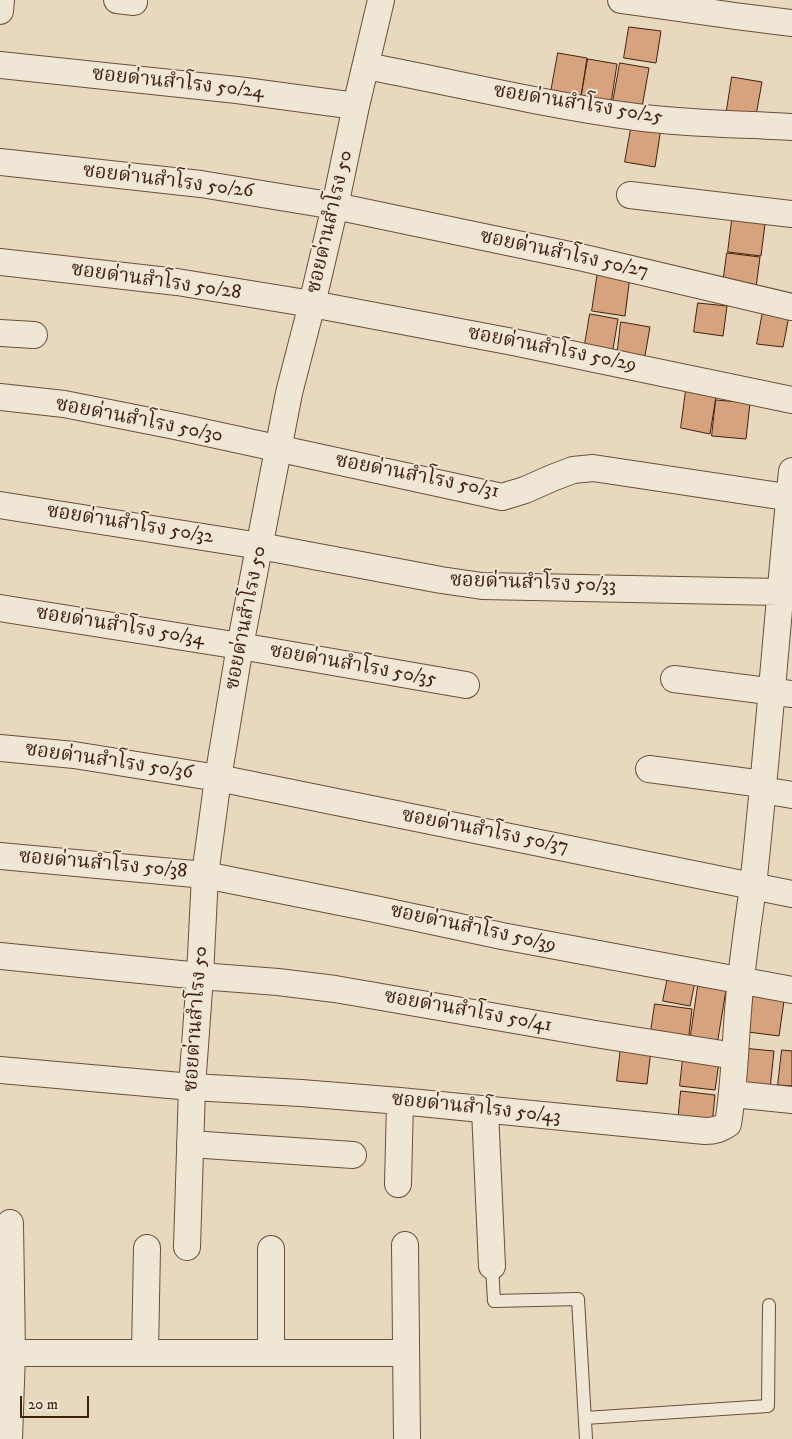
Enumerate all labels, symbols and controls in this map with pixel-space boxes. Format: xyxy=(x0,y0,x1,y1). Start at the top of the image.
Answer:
street label: ซอยด่านสำโรง 50/24 xyxy=(91,63,265,105)
street label: ซอยด่านสำโรง 50/25 xyxy=(492,80,664,130)
street label: ซอยด่านสำโรง 50 xyxy=(303,148,359,296)
street label: ซอยด่านสำโรง 50/26 xyxy=(81,160,255,204)
street label: ซอยด่านสำโรง 50/27 xyxy=(478,225,650,285)
street label: ซอยด่านสำโรง 50/28 xyxy=(69,258,243,306)
street label: ซอยด่านสำโรง 50/29 xyxy=(466,322,638,378)
street label: ซอยด่านสำโรง 50/30 xyxy=(53,393,225,449)
street label: ซอยด่านสำโรง 50/31 xyxy=(333,449,501,505)
street label: ซอยด่านสำโรง 50/32 xyxy=(45,500,215,550)
street label: ซอยด่านสำโรง 50 xyxy=(221,544,273,692)
street label: ซอยด่านสำโรง 50/33 xyxy=(449,569,617,599)
street label: ซอยด่านสำโรง 50/34 xyxy=(34,602,206,652)
street label: ซอยด่านสำโรง 50/35 xyxy=(268,640,438,692)
street label: ซอยด่านสำโรง 50/36 xyxy=(23,738,195,786)
street label: ซอยด่านสำโรง 50/37 xyxy=(399,804,571,860)
street label: ซอยด่านสำโรง 50/38 xyxy=(18,846,188,884)
street label: ซอยด่านสำโรง 50/39 xyxy=(388,900,558,958)
street label: ซอยด่านสำโรง 50 xyxy=(180,945,214,1093)
street label: ซอยด่านสำโรง 50/41 xyxy=(382,985,554,1039)
street label: ซอยด่านสำโรง 50/43 xyxy=(390,1088,562,1130)
scale bar xyxy=(22,1386,91,1418)
text: 20 m xyxy=(28,1395,58,1414)

